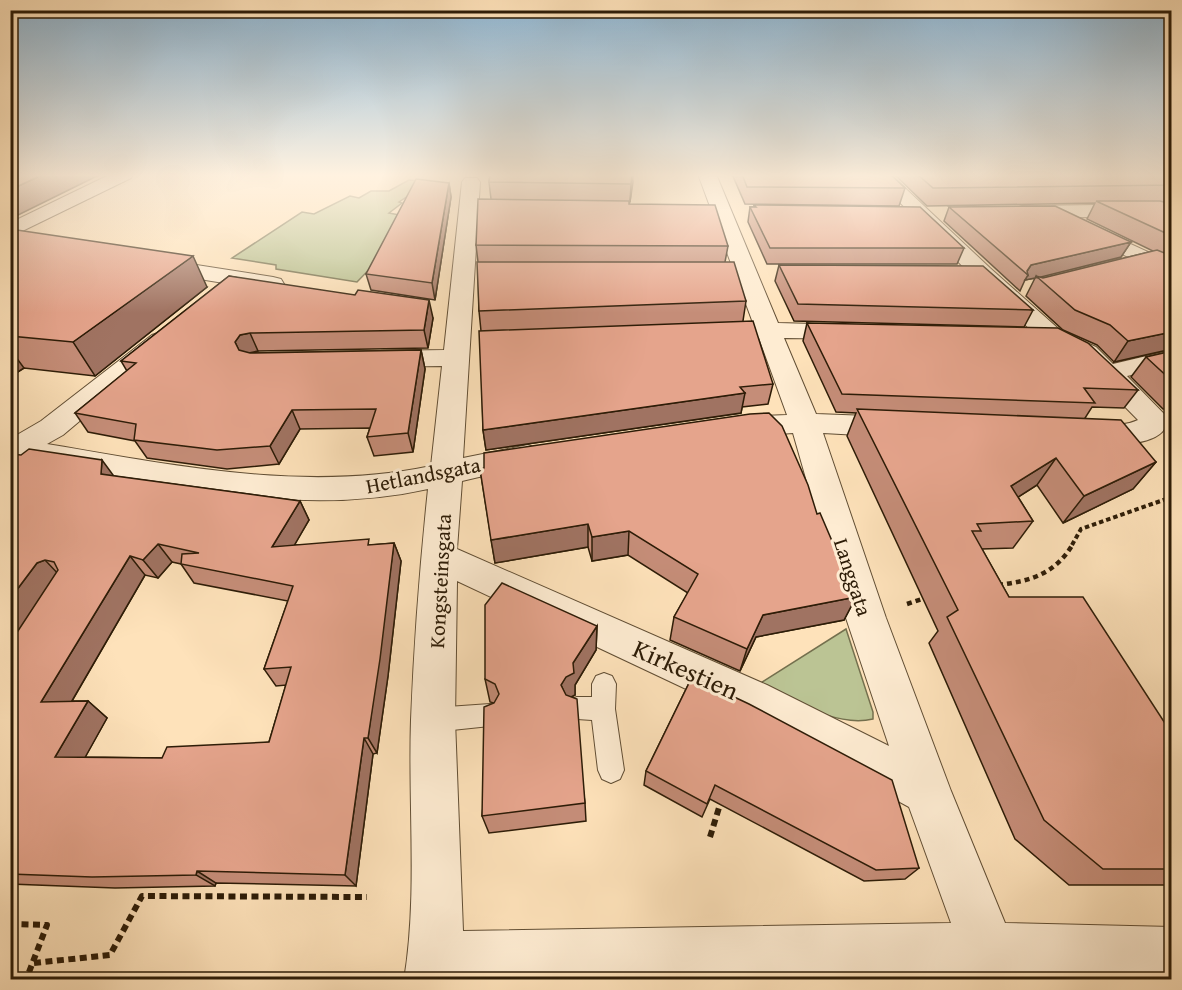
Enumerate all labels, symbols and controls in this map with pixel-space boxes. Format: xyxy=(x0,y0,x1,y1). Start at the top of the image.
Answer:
street label: Hetlandsgata xyxy=(363,449,483,501)
street label: Kongsteinsgata xyxy=(421,513,459,649)
street label: Langgata xyxy=(826,534,880,620)
street label: Kirkestien xyxy=(627,628,745,710)

